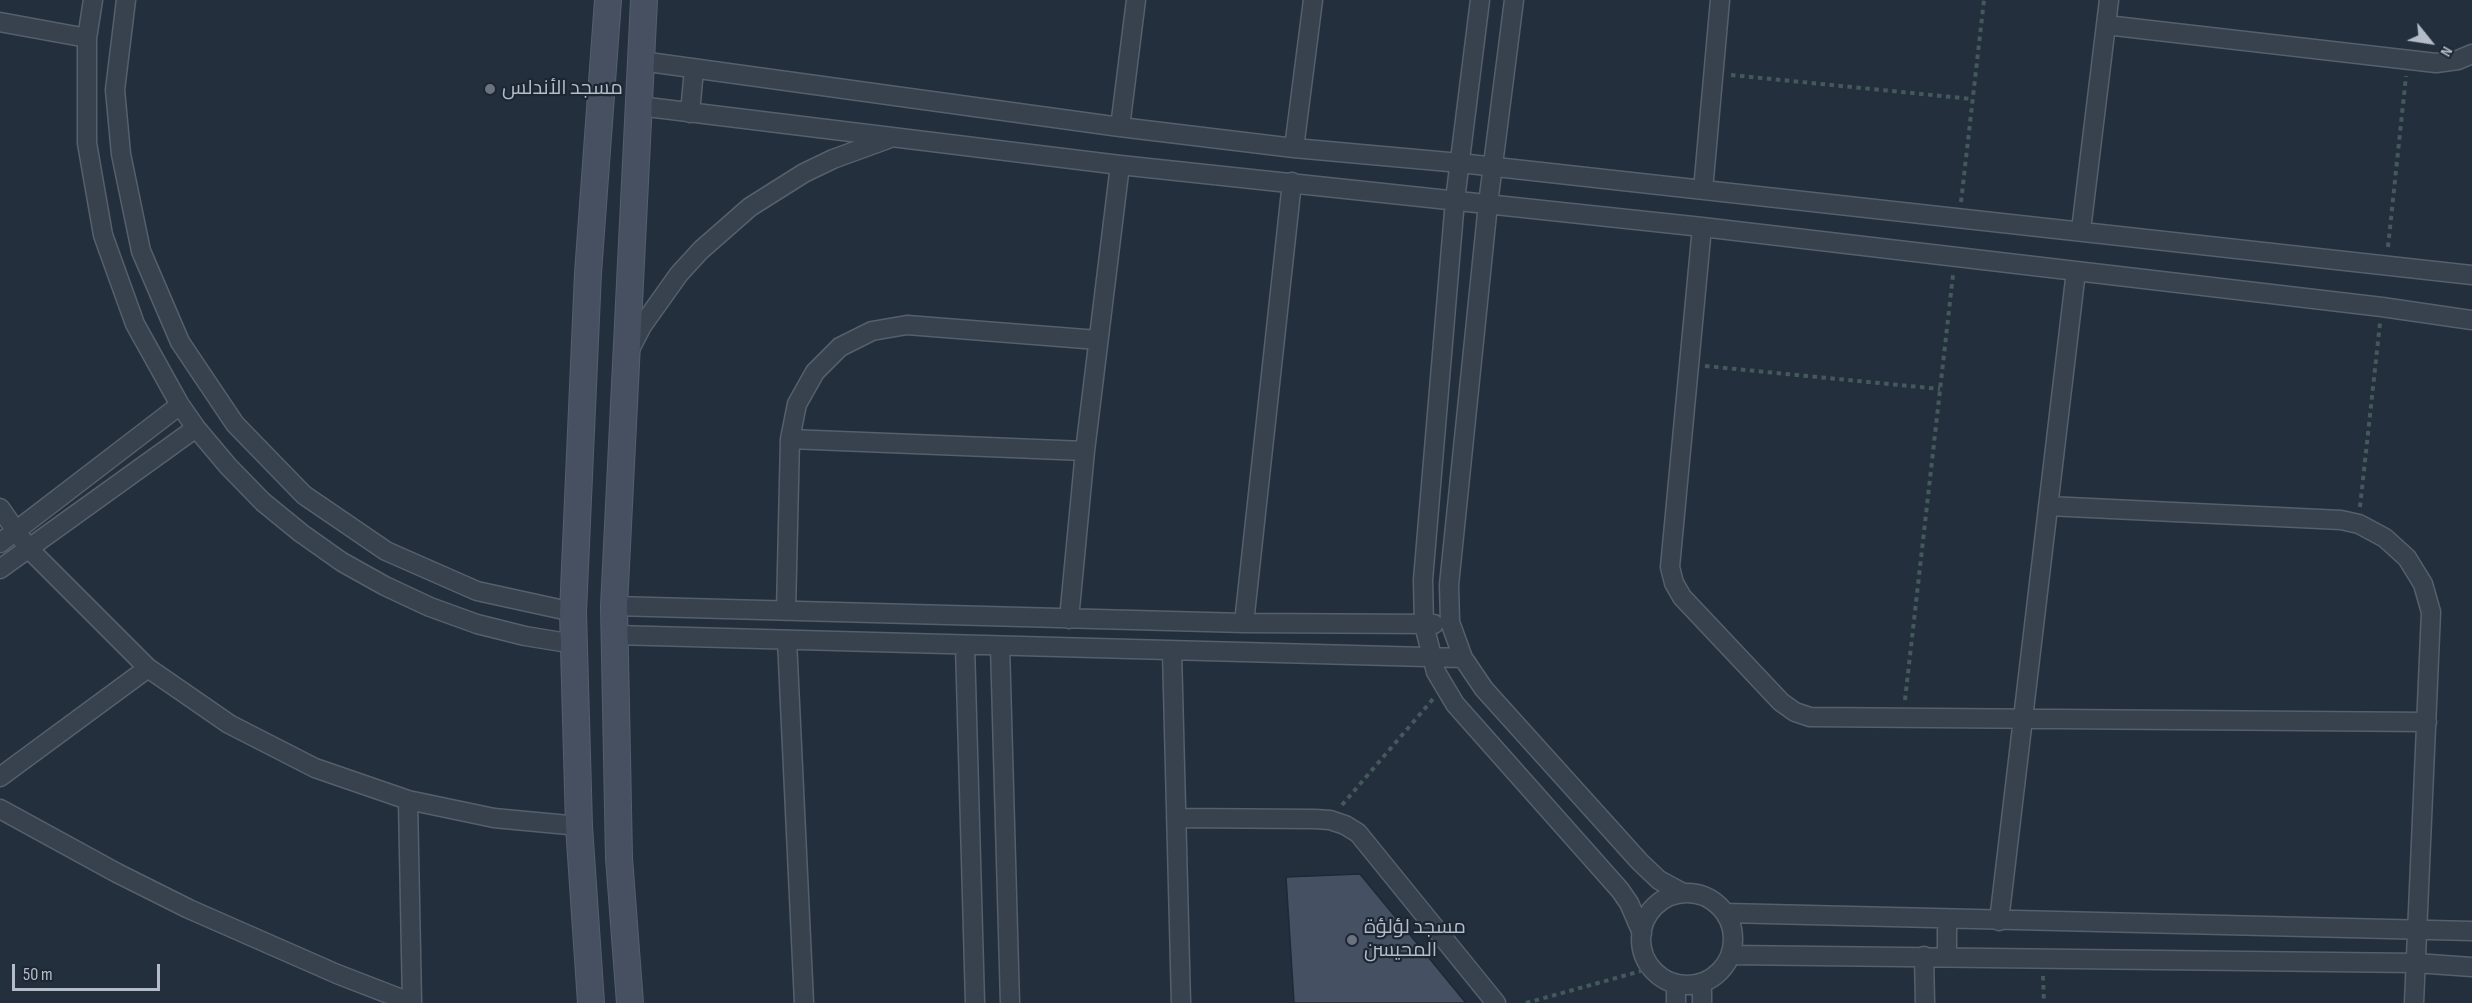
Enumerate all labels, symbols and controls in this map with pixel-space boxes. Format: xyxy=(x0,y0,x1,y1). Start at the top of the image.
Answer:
north arrow xyxy=(2400,12,2460,72)
text: N xyxy=(2436,43,2456,60)
place label: مسجد الأندلس xyxy=(502,77,623,101)
marker: مسجد الأندلس xyxy=(483,82,497,96)
place label: مسجد لؤلؤة المحيسن xyxy=(1364,916,1466,963)
marker: مسجد لؤلؤة المحيسن xyxy=(1345,933,1359,947)
scale bar xyxy=(15,952,164,990)
text: 50 m xyxy=(23,964,53,985)

